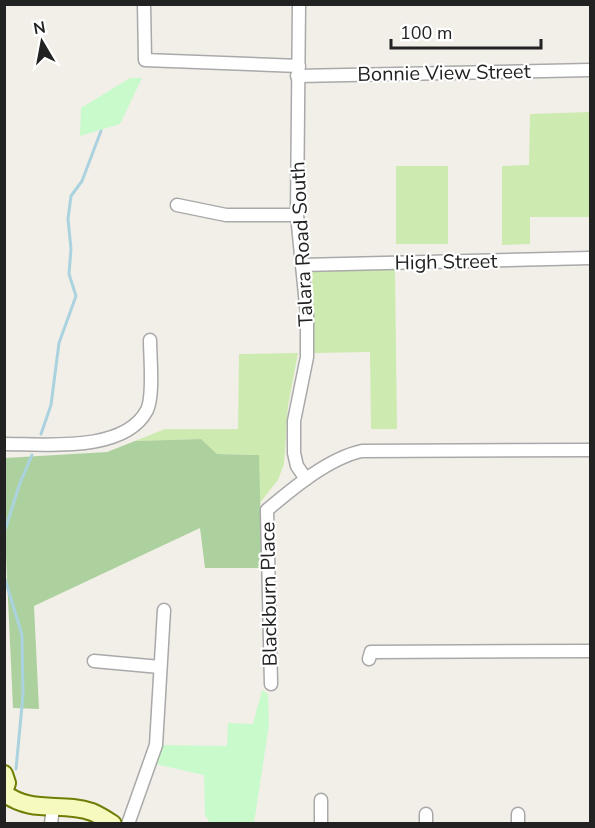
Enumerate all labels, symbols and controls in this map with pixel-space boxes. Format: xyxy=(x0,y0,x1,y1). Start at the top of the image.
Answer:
north arrow xyxy=(12,12,72,72)
scale bar xyxy=(391,12,541,50)
text: N xyxy=(32,16,47,40)
text: 100 m xyxy=(400,21,452,45)
street label: Bonnie View Street xyxy=(357,58,532,88)
street label: Talara Road South xyxy=(284,161,320,327)
street label: High Street xyxy=(394,248,499,276)
street label: Blackburn Place xyxy=(254,521,284,667)

